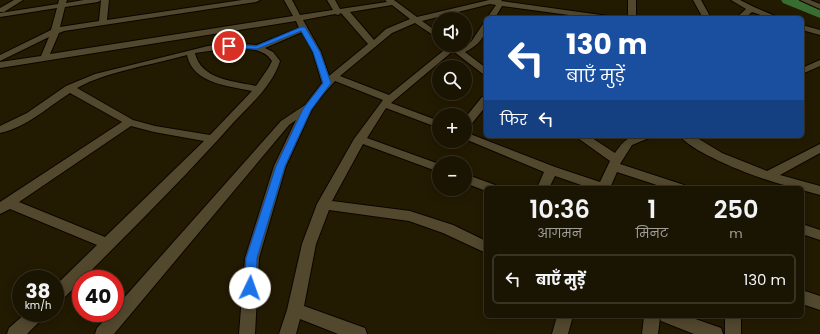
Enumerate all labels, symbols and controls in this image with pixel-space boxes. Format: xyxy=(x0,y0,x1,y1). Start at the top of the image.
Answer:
map controls xyxy=(432,12,472,196)
button: sound xyxy=(432,12,472,52)
text: 130 m xyxy=(566,25,647,64)
pin xyxy=(212,29,246,63)
icon: left xyxy=(500,32,552,84)
icon: arrive xyxy=(218,35,240,57)
button: search xyxy=(432,60,472,100)
text: बाएँ मुड़ें xyxy=(566,63,625,88)
button: + xyxy=(432,108,472,148)
icon: left xyxy=(535,108,557,130)
text: फिर xyxy=(500,109,527,130)
button: − xyxy=(432,156,472,196)
text: 10:36 xyxy=(530,193,590,226)
text: 1 xyxy=(647,193,656,226)
text: 250 xyxy=(714,193,758,226)
text: आगमन xyxy=(537,224,582,243)
text: मिनट xyxy=(635,224,668,243)
text: m xyxy=(729,224,743,243)
position arrow xyxy=(229,267,271,309)
icon: left xyxy=(502,268,524,290)
text: बाएँ मुड़ें xyxy=(536,269,585,290)
text: 130 m xyxy=(743,269,786,290)
speed limit sign: 40 xyxy=(72,270,124,322)
text: 38 xyxy=(25,277,51,305)
text: km/h xyxy=(25,298,51,313)

